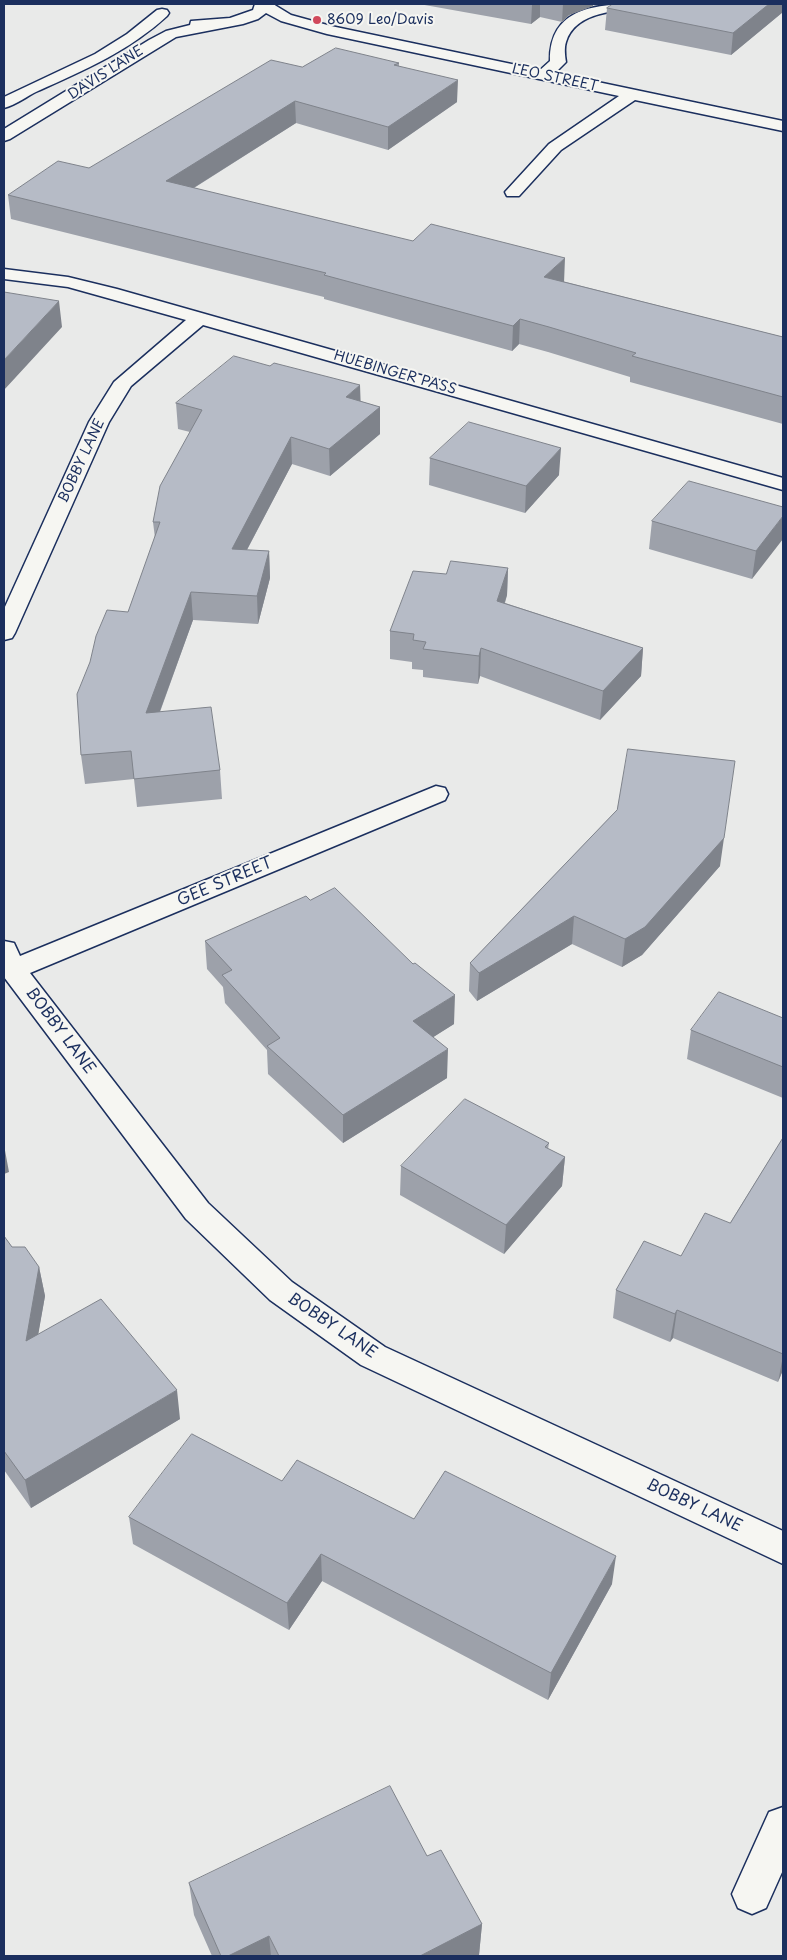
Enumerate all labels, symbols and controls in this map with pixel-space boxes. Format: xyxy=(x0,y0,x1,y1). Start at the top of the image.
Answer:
place label: 8609 Leo/Davis xyxy=(327,12,434,28)
marker: 8609 Leo/Davis xyxy=(311,14,323,26)
street label: DAVIS LANE xyxy=(65,43,147,103)
street label: LEO STREET xyxy=(510,61,600,95)
street label: HUEBINGER PASS xyxy=(332,347,458,399)
street label: BOBBY LANE xyxy=(55,416,109,506)
street label: GEE STREET xyxy=(174,853,276,911)
street label: BOBBY LANE xyxy=(21,984,99,1078)
street label: BOBBY LANE xyxy=(284,1289,380,1363)
street label: BOBBY LANE xyxy=(643,1475,745,1537)

